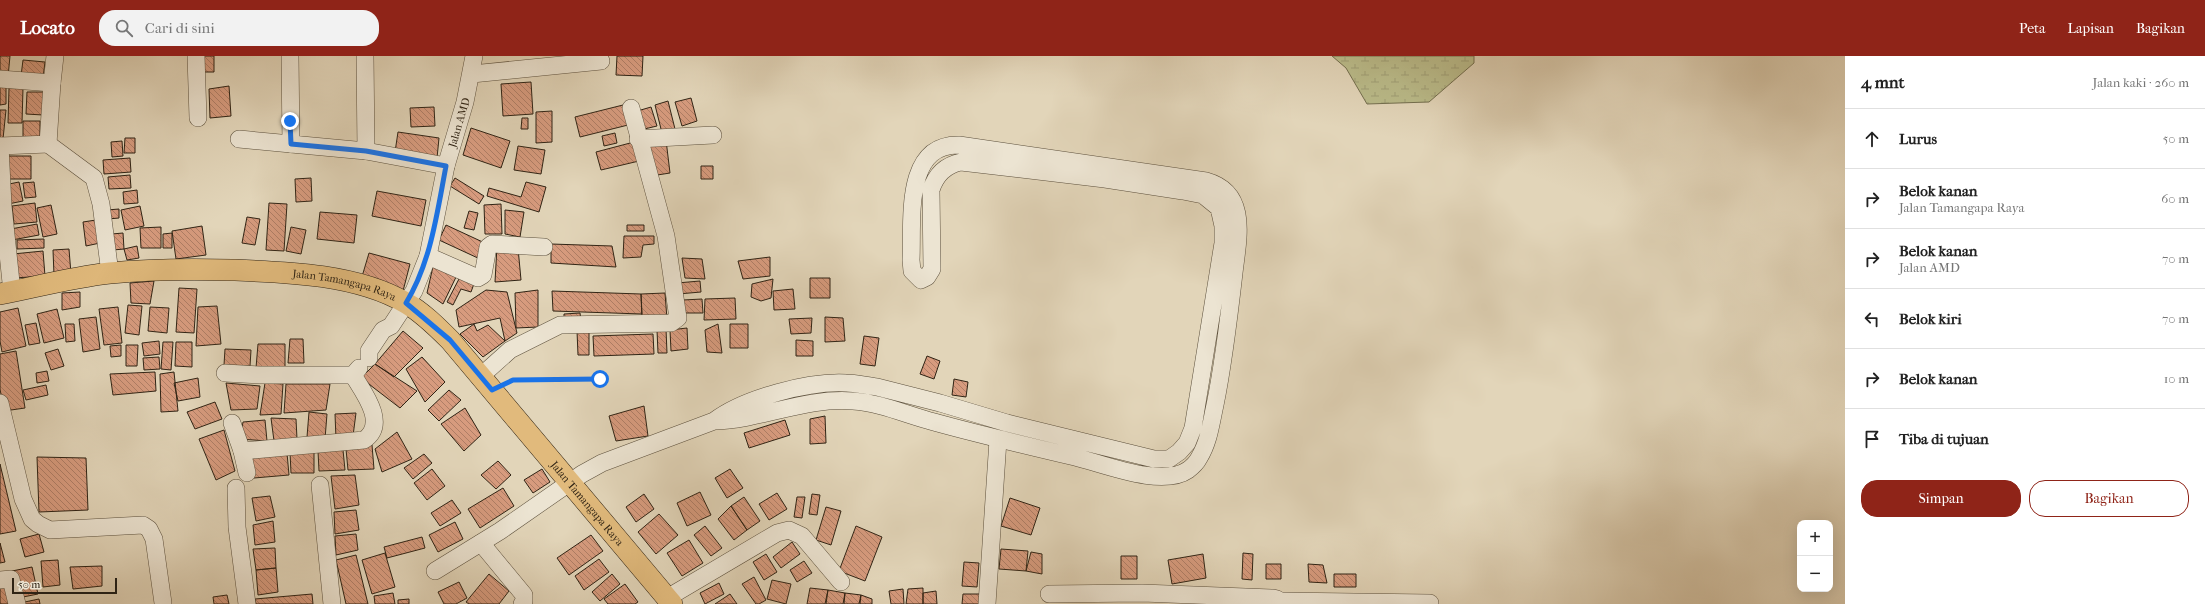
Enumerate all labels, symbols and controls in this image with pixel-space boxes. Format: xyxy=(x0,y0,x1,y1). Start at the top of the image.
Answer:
search box xyxy=(99,10,379,46)
text: Locato xyxy=(20,17,75,39)
icon: search xyxy=(113,17,135,39)
text: Cari di sini xyxy=(145,19,215,37)
text: Peta xyxy=(2019,20,2046,37)
text: Lapisan xyxy=(2068,20,2114,37)
text: Bagikan xyxy=(2136,20,2185,37)
text: 4 mnt xyxy=(1861,72,1905,92)
text: Jalan kaki · 260 m xyxy=(2093,75,2189,90)
street label: Jalan AMD xyxy=(446,96,473,150)
route end xyxy=(281,112,299,130)
icon: ahead xyxy=(1861,128,1883,150)
text: Lurus xyxy=(1899,130,1937,148)
text: 50 m xyxy=(2163,131,2189,146)
text: Belok kanan xyxy=(1899,182,1978,200)
icon: right xyxy=(1861,188,1883,210)
text: 60 m xyxy=(2161,191,2189,206)
text: Jalan Tamangapa Raya xyxy=(1899,200,2025,215)
text: Belok kanan xyxy=(1899,242,1978,260)
icon: right xyxy=(1861,248,1883,270)
text: 70 m xyxy=(2162,251,2189,266)
text: Jalan AMD xyxy=(1899,260,1960,275)
street label: Jalan Tamangapa Raya xyxy=(291,267,399,304)
icon: left xyxy=(1861,308,1883,330)
text: Belok kiri xyxy=(1899,310,1962,328)
text: 70 m xyxy=(2162,311,2189,326)
icon: right xyxy=(1861,368,1883,390)
route start xyxy=(591,370,609,388)
text: Belok kanan xyxy=(1899,370,1978,388)
text: 10 m xyxy=(2164,371,2189,386)
icon: arrive xyxy=(1861,428,1883,450)
text: Tiba di tujuan xyxy=(1899,430,1989,448)
street label: Jalan Tamangapa Raya xyxy=(547,458,627,549)
button: Simpan xyxy=(1861,480,2021,517)
button: Bagikan xyxy=(2029,480,2189,517)
map controls xyxy=(1797,520,1833,592)
button: + xyxy=(1797,520,1833,556)
button: − xyxy=(1797,556,1833,592)
scale bar xyxy=(12,576,117,595)
text: 50 m xyxy=(18,578,40,591)

